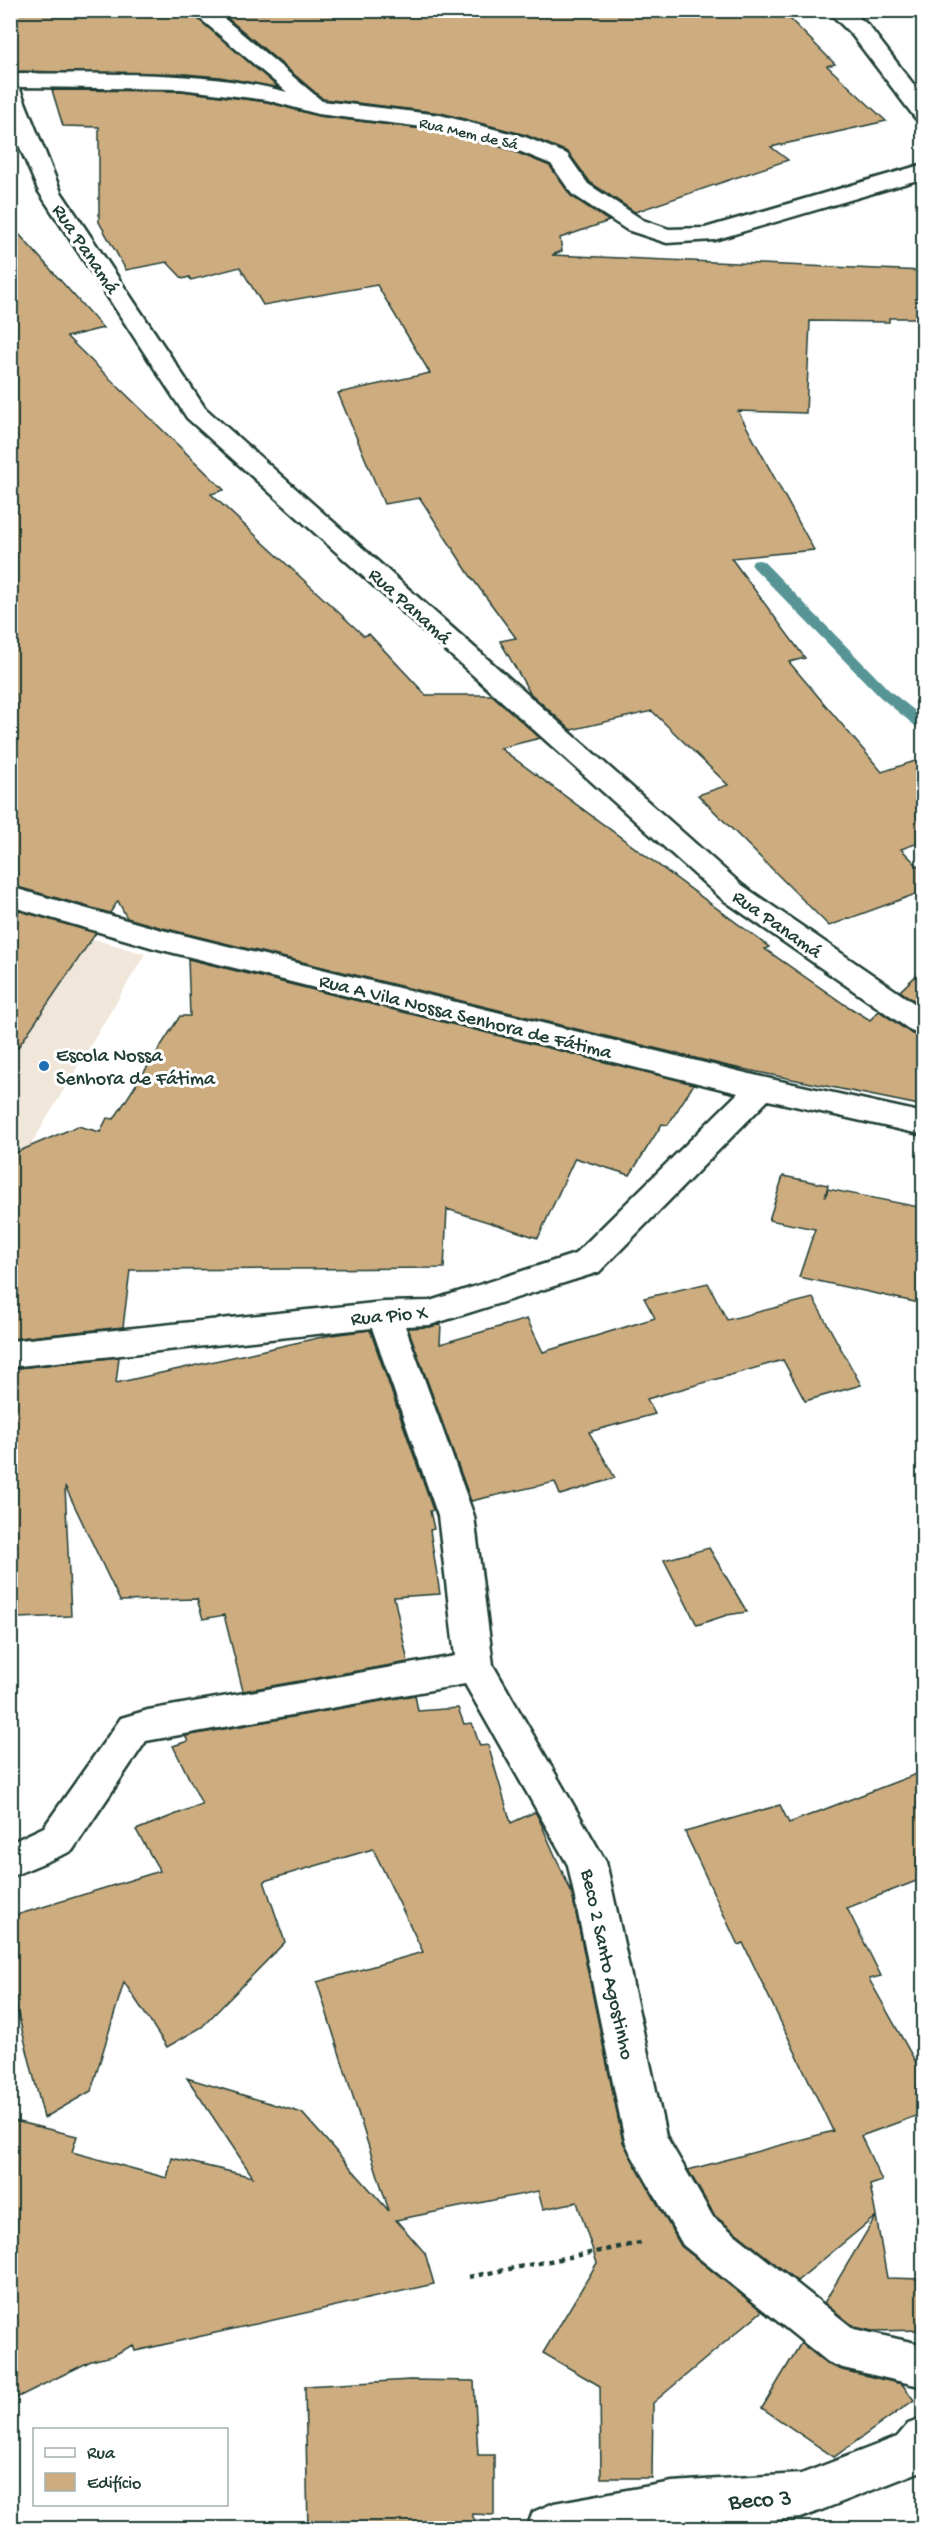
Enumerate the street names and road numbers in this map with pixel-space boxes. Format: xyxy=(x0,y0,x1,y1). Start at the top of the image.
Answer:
street label: Rua Mem de Sá xyxy=(417,115,521,156)
street label: Rua Panamá xyxy=(46,201,123,300)
street label: Rua Panamá xyxy=(362,564,456,651)
street label: Rua Panamá xyxy=(727,887,826,966)
street label: Rua A Vila Nossa Senhora de Fátima xyxy=(316,971,615,1066)
street label: Rua Pio X xyxy=(350,1303,430,1332)
street label: Beco 2 Santo Agostinho xyxy=(574,1866,637,2062)
street label: Beco 3 xyxy=(727,2485,793,2518)

